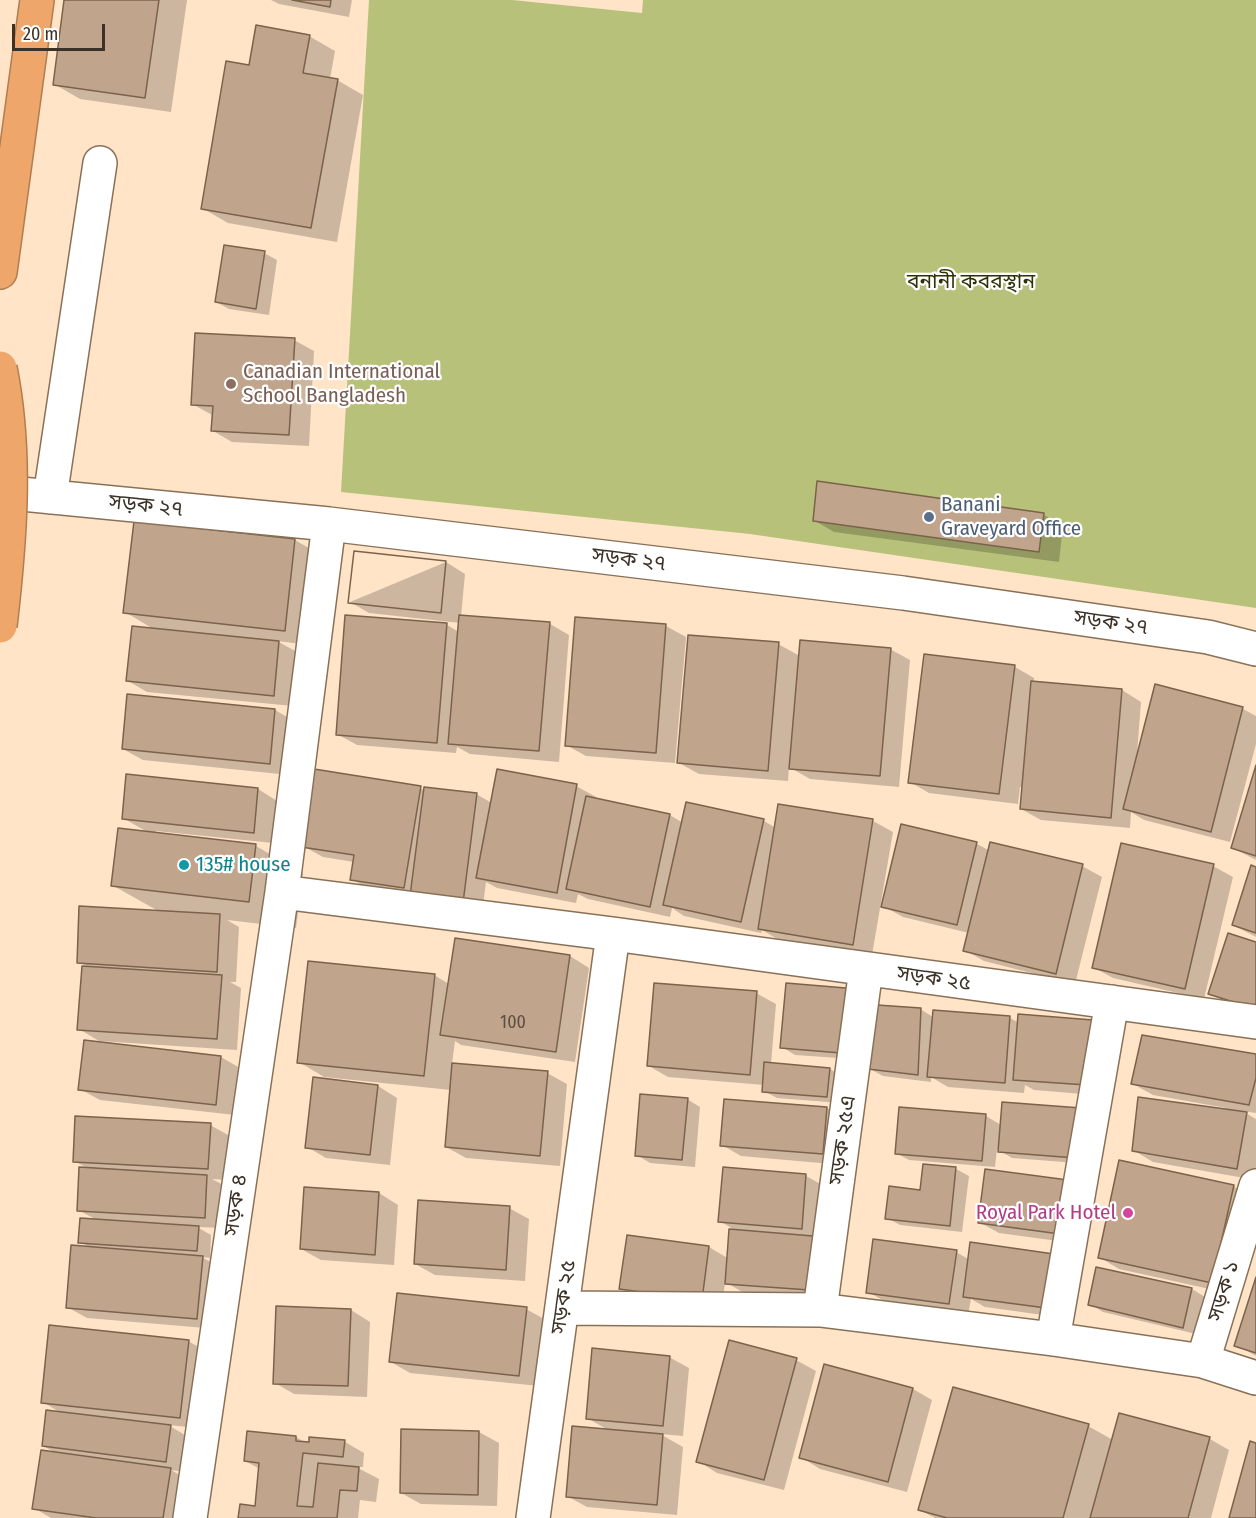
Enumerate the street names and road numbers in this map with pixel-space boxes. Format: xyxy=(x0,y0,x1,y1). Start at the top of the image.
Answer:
street label: সড়ক ২৭ xyxy=(107,490,185,522)
street label: সড়ক ২৭ xyxy=(590,543,668,577)
street label: সড়ক ২৭ xyxy=(1072,605,1150,641)
street label: সড়ক ২৫ xyxy=(895,961,973,997)
street label: সড়ক ২৫এ xyxy=(824,1094,862,1186)
street label: সড়ক ৪ xyxy=(219,1172,253,1238)
street label: সড়ক ২৫ xyxy=(546,1258,582,1336)
street label: সড়ক ১ xyxy=(1203,1258,1245,1324)

